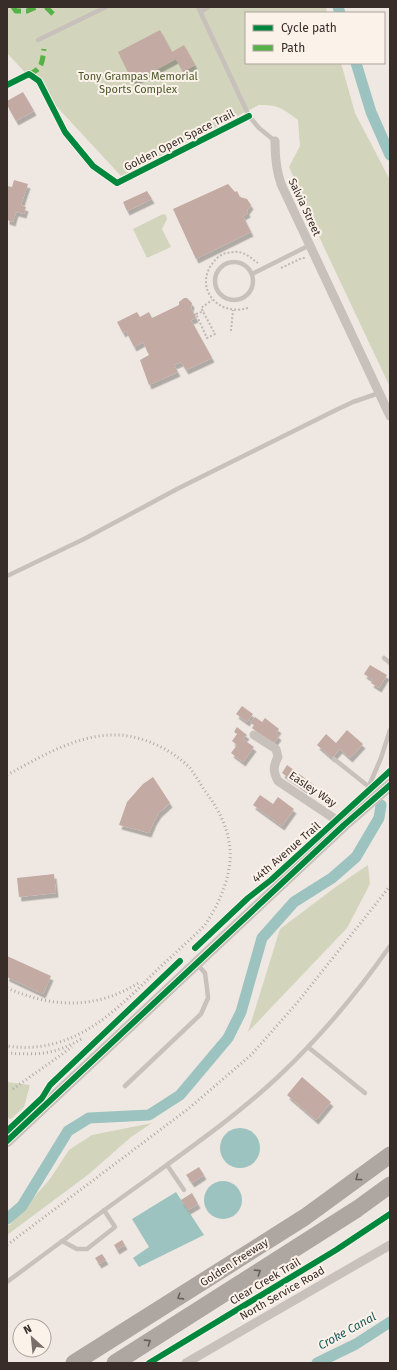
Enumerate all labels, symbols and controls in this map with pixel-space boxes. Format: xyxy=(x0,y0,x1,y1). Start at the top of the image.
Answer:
legend xyxy=(245,12,385,64)
text: Cycle path xyxy=(281,21,337,35)
text: Path xyxy=(281,41,305,55)
park label: Tony Grampas Memorial Sports Complex xyxy=(78,70,198,96)
street label: Golden Open Space Trail xyxy=(122,107,236,174)
street label: Salvia Street xyxy=(286,176,324,238)
street label: Easley Way xyxy=(287,769,339,810)
street label: 44th Avenue Trail xyxy=(250,819,323,885)
one-way arrow xyxy=(356,1173,363,1180)
street label: Golden Freeway xyxy=(198,1235,271,1289)
street label: Clear Creek Trail xyxy=(228,1255,303,1308)
street label: North Service Road xyxy=(238,1264,327,1323)
one-way arrow xyxy=(254,1269,261,1277)
one-way arrow xyxy=(177,1292,184,1299)
water label: Croke Canal xyxy=(316,1309,378,1353)
north arrow xyxy=(12,1318,52,1358)
text: N xyxy=(21,1322,34,1337)
one-way arrow xyxy=(144,1339,151,1347)

